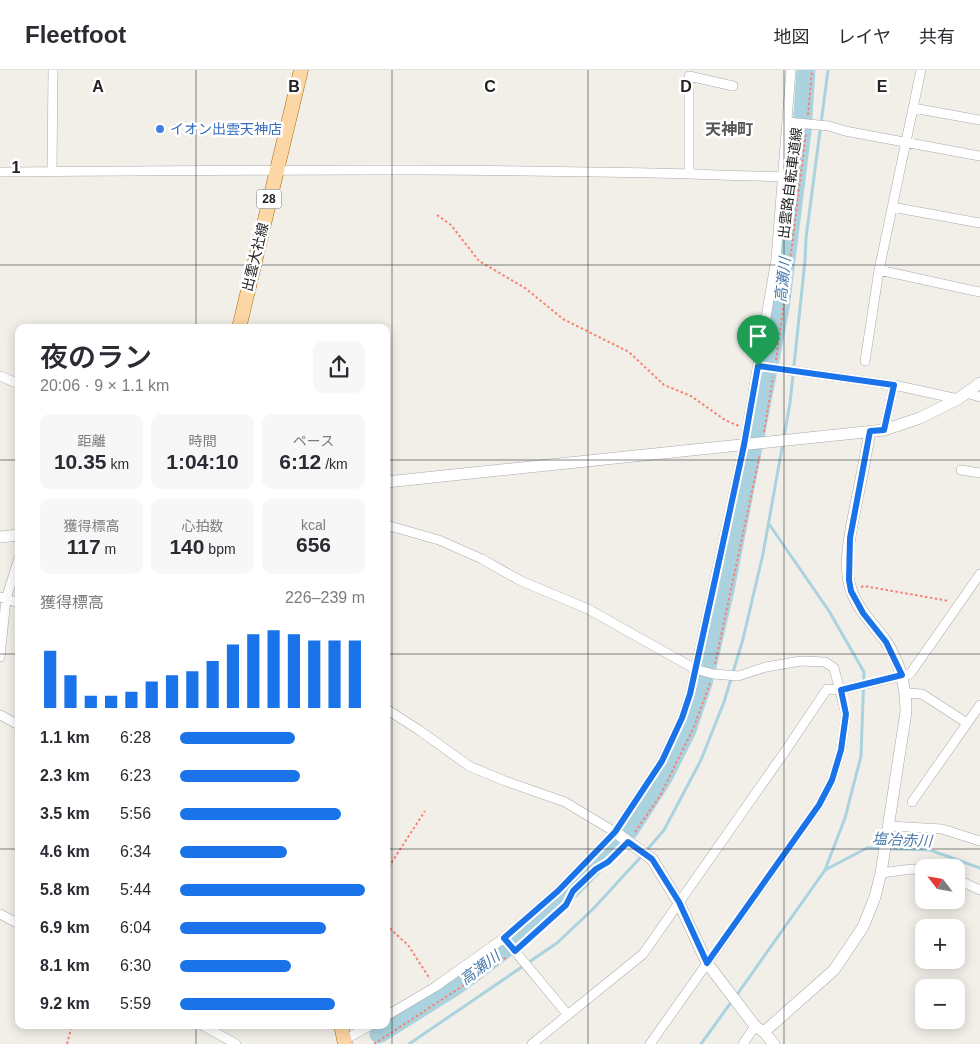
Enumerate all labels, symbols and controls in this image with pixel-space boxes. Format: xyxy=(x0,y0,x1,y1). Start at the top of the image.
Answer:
text: Fleetfoot xyxy=(25,21,126,48)
text: 地図 xyxy=(774,27,810,47)
text: レイヤ xyxy=(838,27,891,47)
text: 共有 xyxy=(919,27,955,47)
text: A xyxy=(92,78,104,95)
text: B xyxy=(288,78,300,95)
text: C xyxy=(484,78,496,95)
text: D xyxy=(680,78,692,95)
text: E xyxy=(877,78,888,95)
district label: 天神町 xyxy=(705,120,753,138)
place label: イオン出雲天神店 xyxy=(170,121,282,137)
marker: イオン出雲天神店 xyxy=(154,123,166,135)
street label: 出雲路自転車道線 xyxy=(775,126,805,240)
text: 1 xyxy=(12,159,21,176)
road number: 28 xyxy=(256,190,282,208)
street label: 出雲大社線 xyxy=(239,221,271,293)
water label: 高瀬川 xyxy=(772,255,794,303)
pin xyxy=(737,315,779,366)
icon: arrive xyxy=(744,322,772,350)
button: share xyxy=(313,341,365,393)
text: 夜のラン xyxy=(40,342,152,373)
text: 20:06 · 9 × 1.1 km xyxy=(40,377,169,394)
text: 距離 xyxy=(78,433,106,449)
text: 時間 xyxy=(189,433,217,449)
text: ペース xyxy=(293,433,334,449)
text: 10.35 xyxy=(54,450,107,473)
text: 1:04:10 xyxy=(166,450,239,473)
text: 6:12 xyxy=(279,450,321,473)
text: km xyxy=(107,456,129,472)
text: /km xyxy=(321,456,348,472)
text: kcal xyxy=(301,517,326,533)
text: 獲得標高 xyxy=(64,518,120,534)
text: 心拍数 xyxy=(182,518,224,534)
text: 656 xyxy=(296,533,331,556)
text: 117 xyxy=(67,535,101,558)
text: 140 xyxy=(169,535,204,558)
text: m xyxy=(101,541,116,557)
text: bpm xyxy=(204,541,236,557)
text: 226–239 m xyxy=(285,589,365,606)
text: 獲得標高 xyxy=(40,594,104,611)
text: 1.1 km xyxy=(40,729,90,746)
text: 6:28 xyxy=(120,729,151,746)
text: 2.3 km xyxy=(40,767,90,784)
text: 6:23 xyxy=(120,767,151,784)
text: 3.5 km xyxy=(40,805,90,822)
text: 5:56 xyxy=(120,805,151,822)
water label: 塩冶赤川 xyxy=(872,829,934,850)
text: 4.6 km xyxy=(40,843,90,860)
text: 6:34 xyxy=(120,843,151,860)
north arrow xyxy=(915,859,965,909)
map controls xyxy=(915,859,965,1029)
text: 5.8 km xyxy=(40,881,90,898)
text: 5:44 xyxy=(120,881,151,898)
text: 6.9 km xyxy=(40,919,90,936)
text: 6:04 xyxy=(120,919,151,936)
button: + xyxy=(915,919,965,969)
water label: 高瀬川 xyxy=(457,946,504,988)
text: 8.1 km xyxy=(40,957,90,974)
text: 6:30 xyxy=(120,957,151,974)
button: − xyxy=(915,979,965,1029)
text: 9.2 km xyxy=(40,995,90,1012)
text: 5:59 xyxy=(120,995,151,1012)

